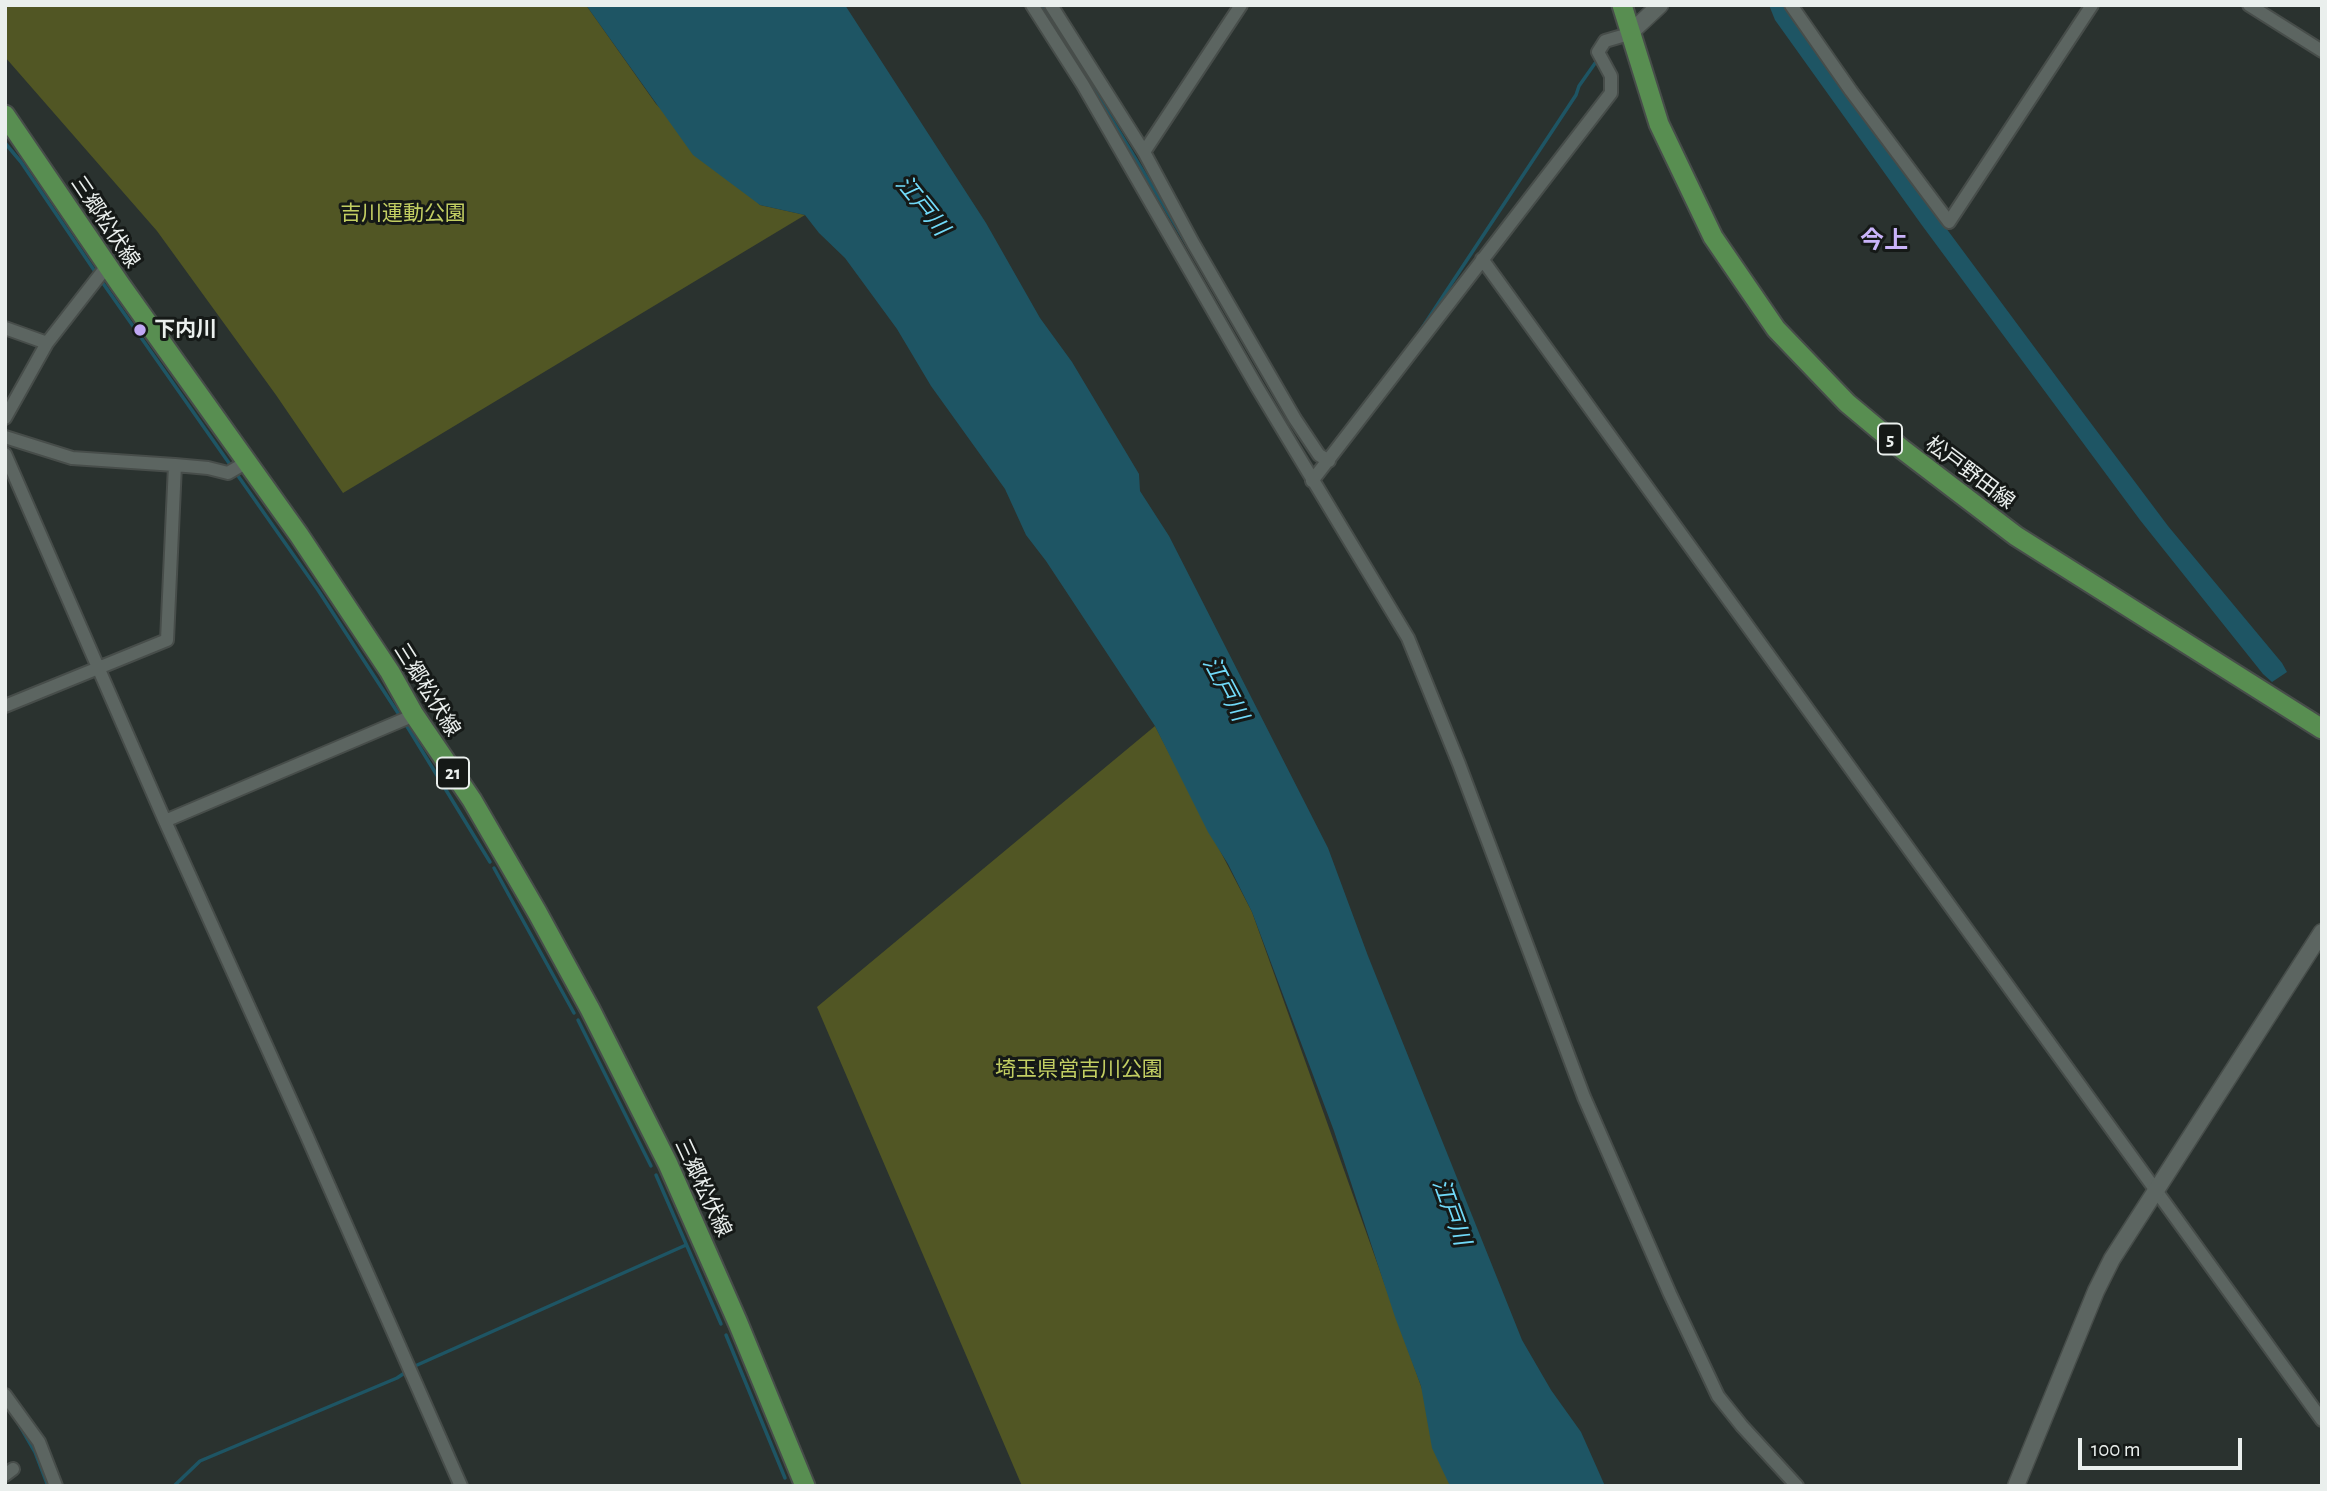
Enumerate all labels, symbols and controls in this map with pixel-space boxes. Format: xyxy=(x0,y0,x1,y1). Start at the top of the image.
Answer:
street label: 三郷松伏線 xyxy=(65,171,145,273)
water label: 江戸川 xyxy=(890,171,954,241)
park label: 吉川運動公園 xyxy=(340,201,466,227)
district label: 今上 xyxy=(1860,227,1908,255)
place label: 下内川 xyxy=(154,317,217,343)
marker: 下内川 xyxy=(132,322,148,338)
road number: 5 xyxy=(1878,424,1902,454)
street label: 松戸野田線 xyxy=(1920,431,2020,515)
street label: 三郷松伏線 xyxy=(388,639,466,741)
water label: 江戸川 xyxy=(1197,652,1253,726)
road number: 21 xyxy=(437,758,469,788)
park label: 埼玉県営吉川公園 xyxy=(995,1057,1163,1083)
street label: 三郷松伏線 xyxy=(669,1135,737,1241)
water label: 江戸川 xyxy=(1426,1175,1476,1249)
scale bar xyxy=(2082,1424,2246,1468)
text: 100 m xyxy=(2091,1439,2141,1460)

